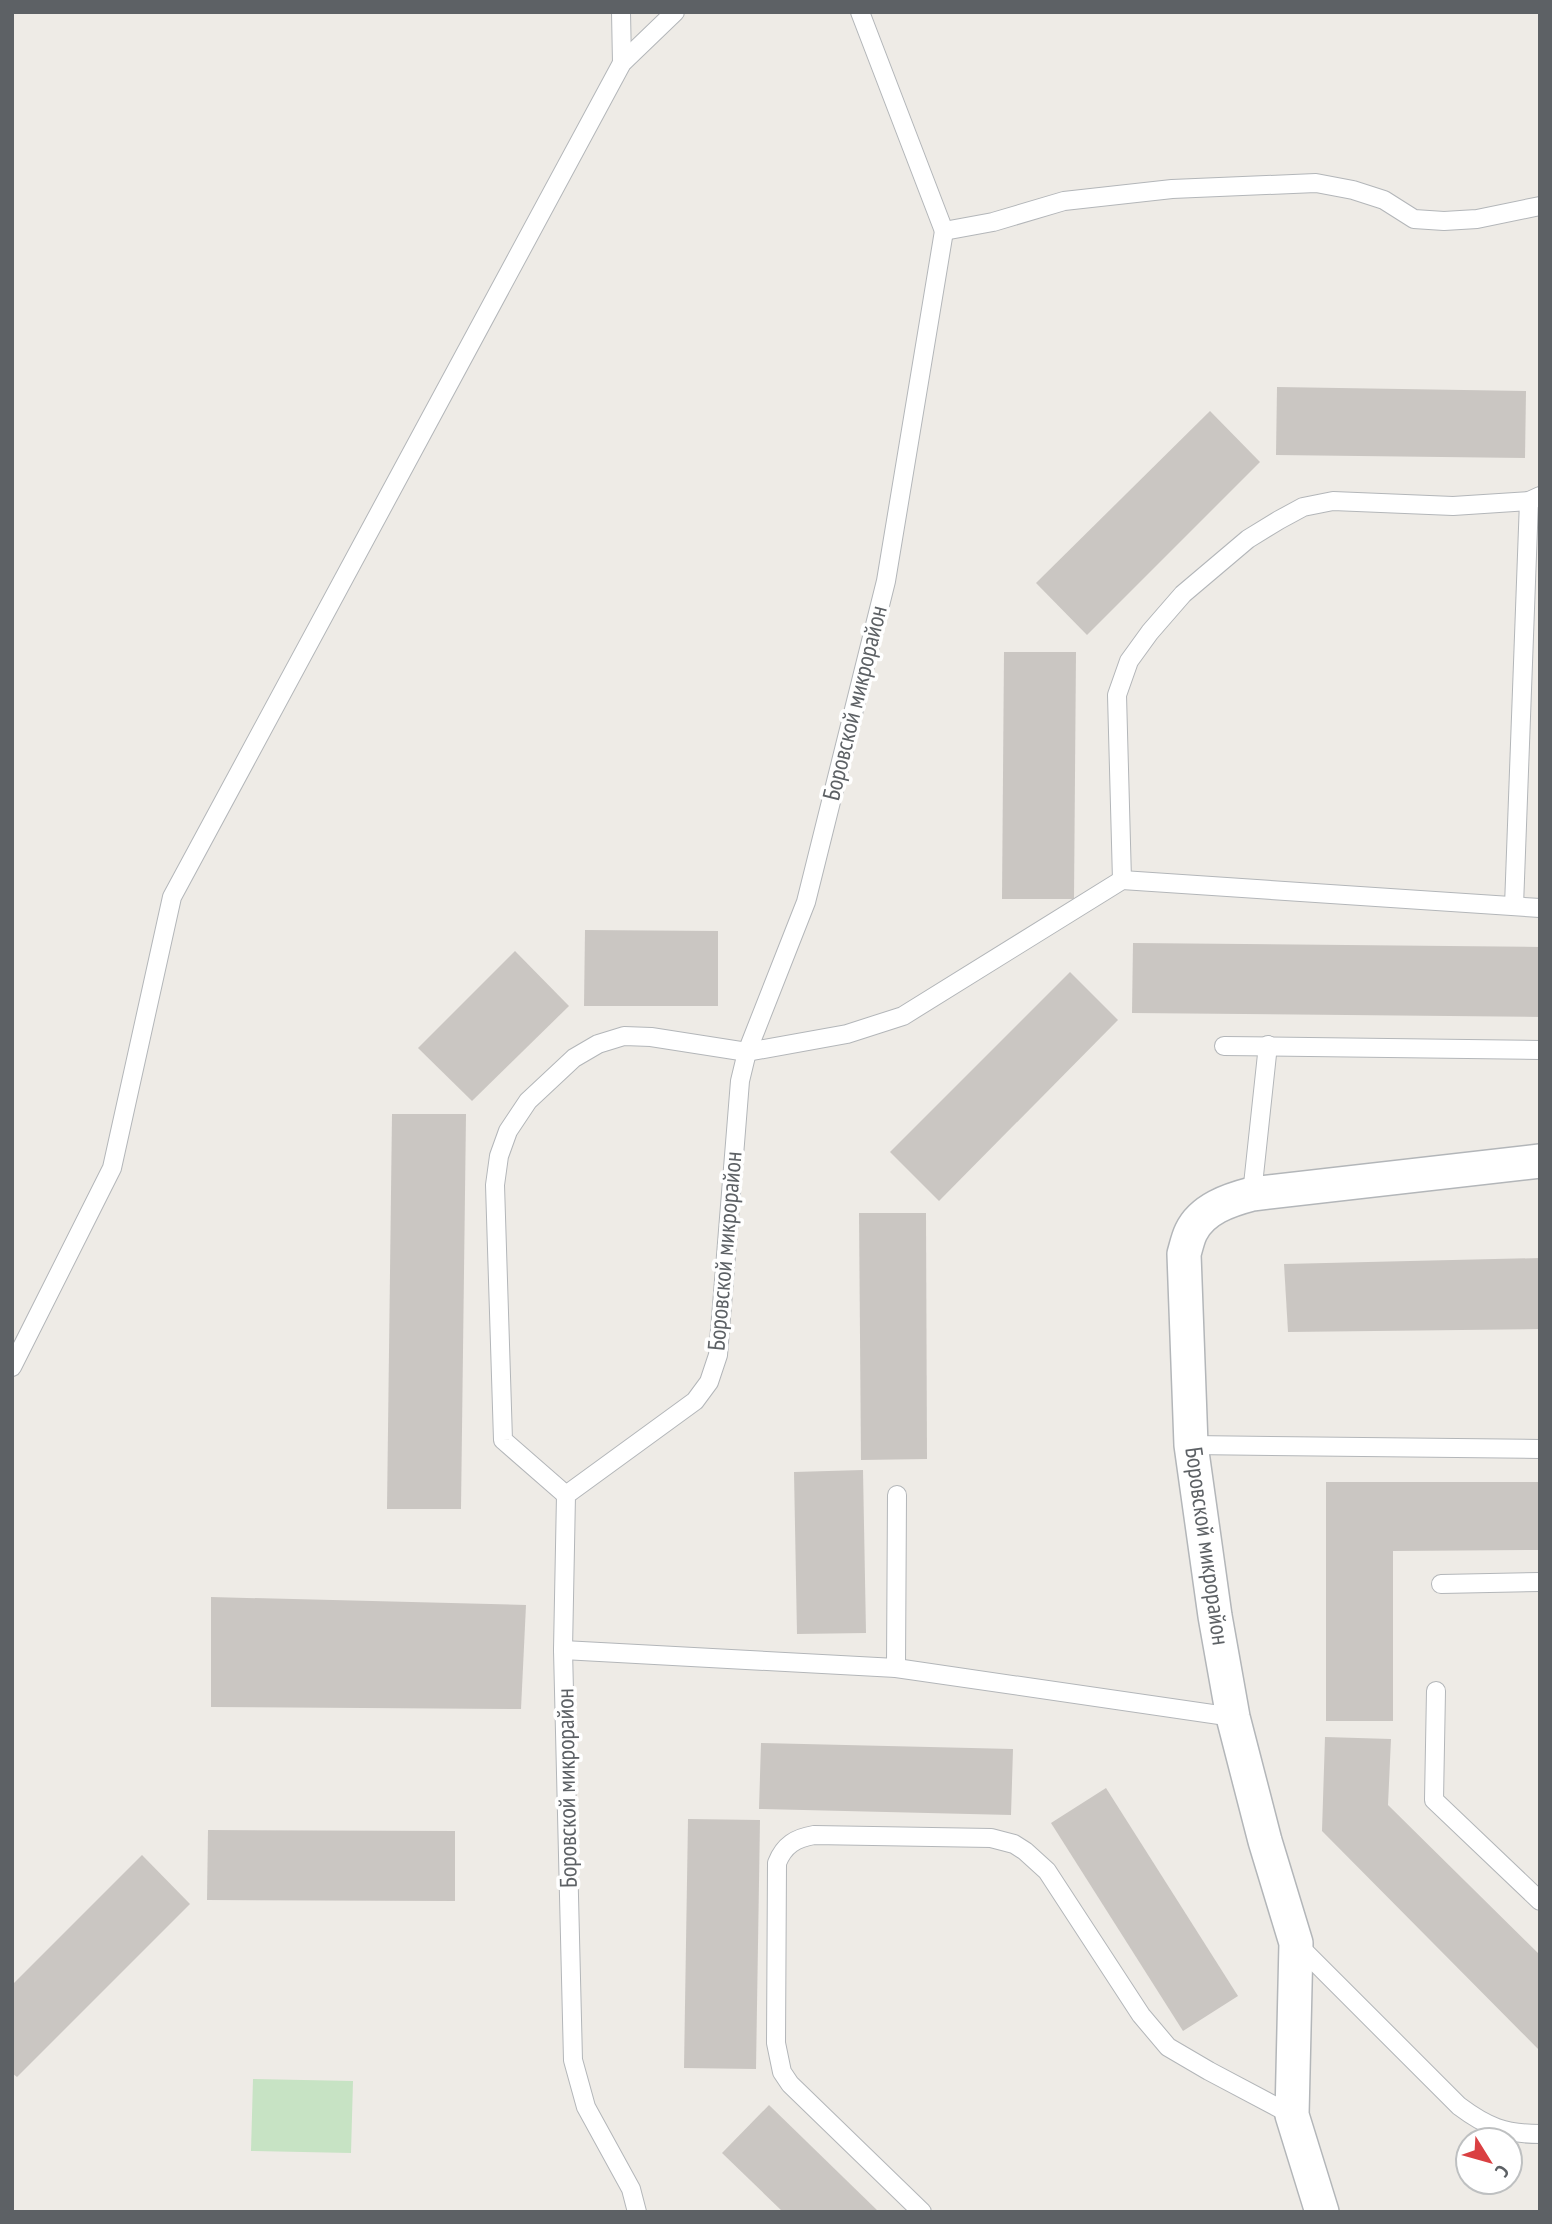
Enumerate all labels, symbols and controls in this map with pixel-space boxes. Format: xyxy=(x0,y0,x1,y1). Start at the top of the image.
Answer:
street label: Боровской микрорайон xyxy=(815,602,894,804)
street label: Боровской микрорайон xyxy=(700,1150,749,1352)
street label: Боровской микрорайон xyxy=(1178,1445,1237,1647)
street label: Боровской микрорайон xyxy=(549,1688,584,1888)
north arrow xyxy=(1454,2126,1524,2196)
text: С xyxy=(1490,2161,1515,2182)

